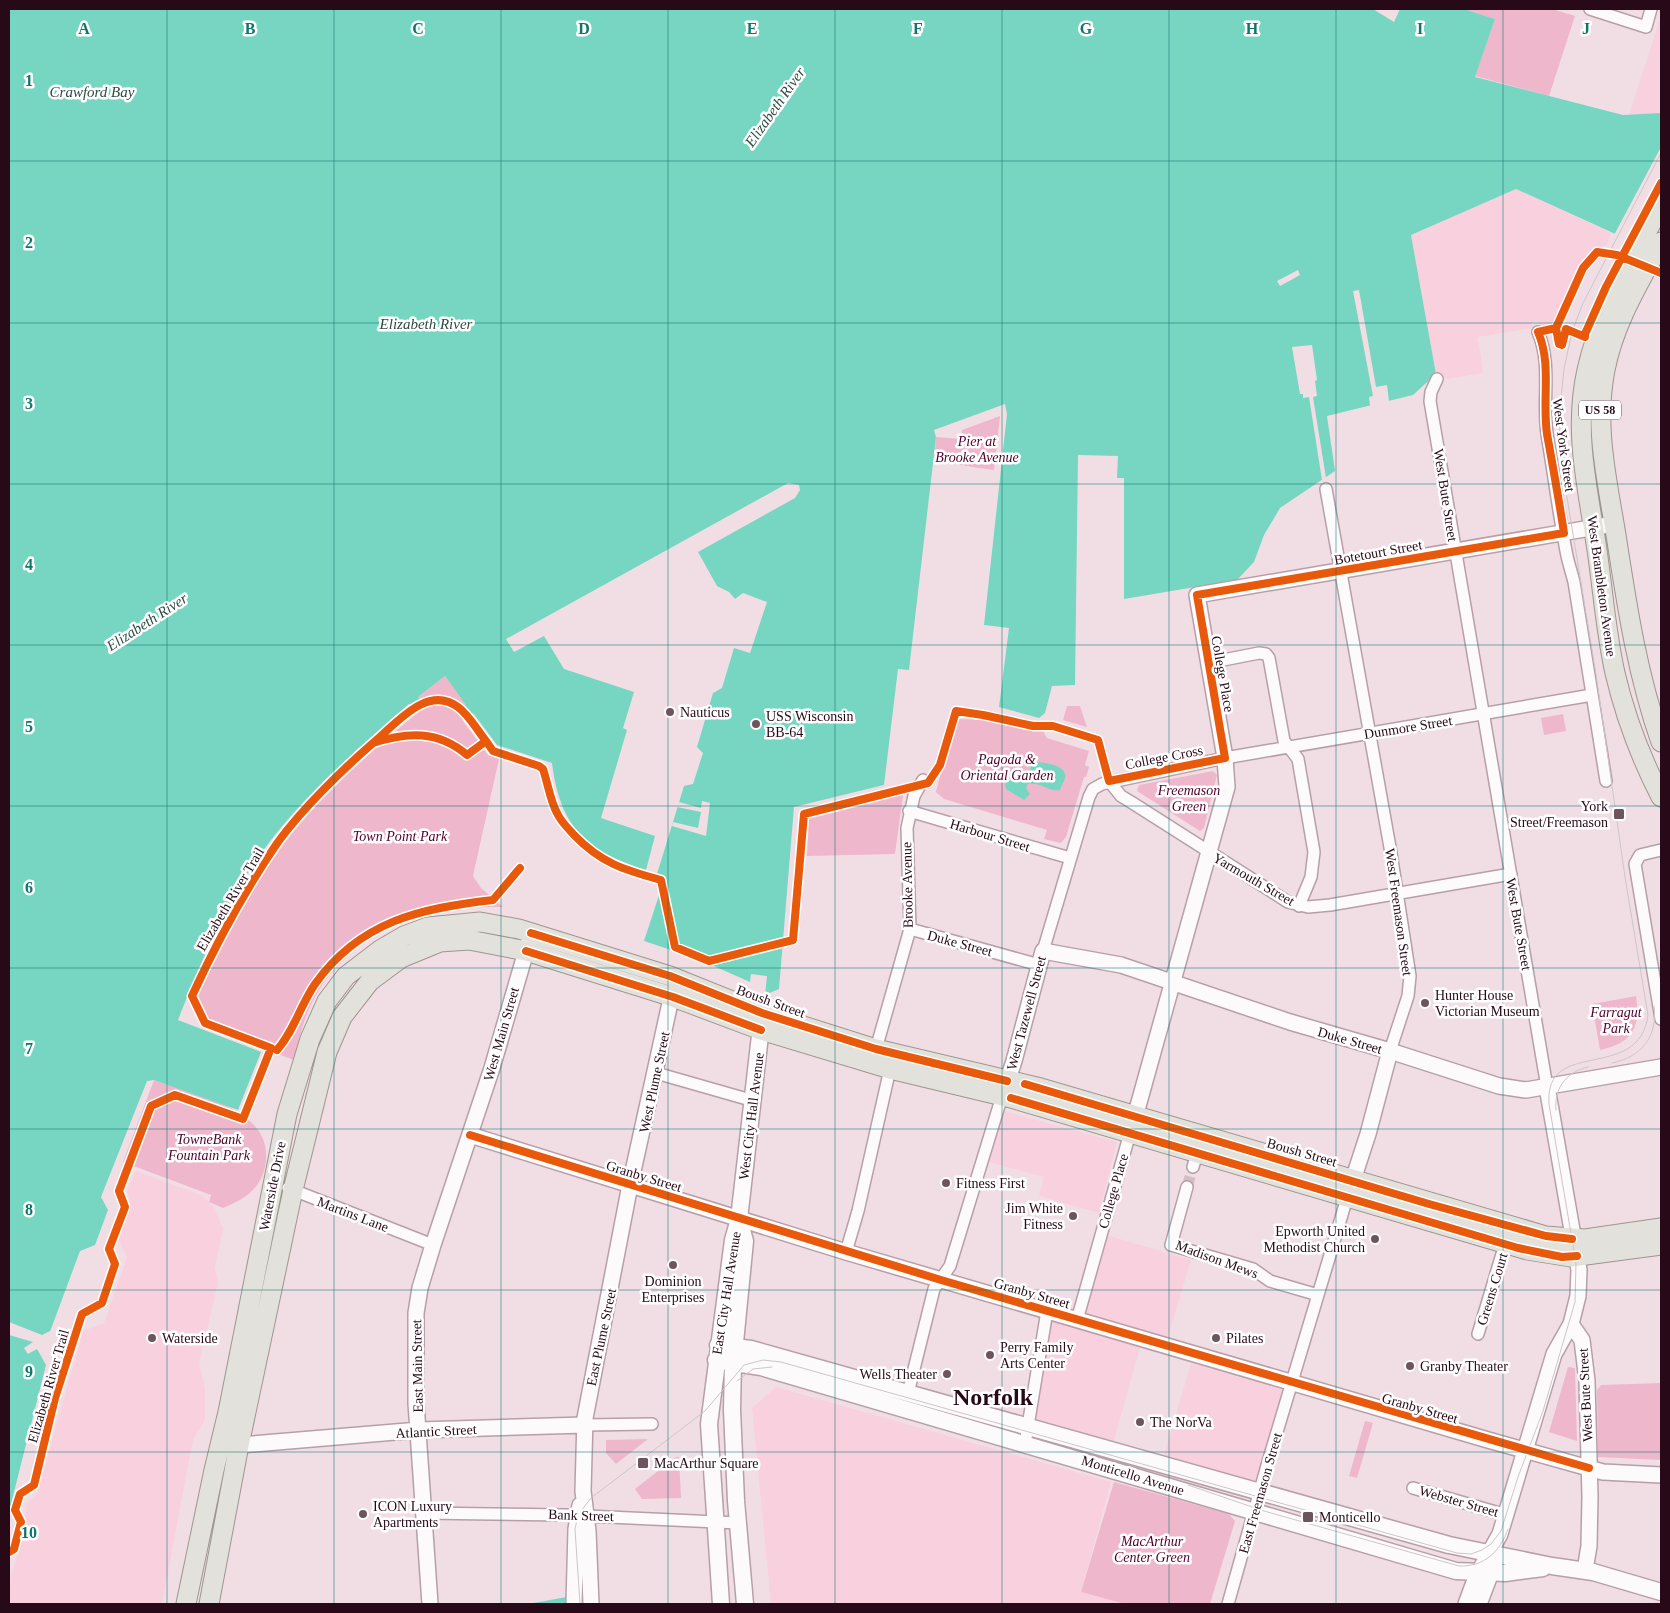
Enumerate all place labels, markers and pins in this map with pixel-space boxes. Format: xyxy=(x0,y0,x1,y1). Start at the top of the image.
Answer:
place label: Nauticus xyxy=(680,705,730,720)
marker: Nauticus xyxy=(664,706,676,718)
place label: USS Wisconsin BB-64 xyxy=(766,709,853,740)
marker: USS Wisconsin BB-64 xyxy=(750,718,762,730)
place label: York Street/Freemason xyxy=(1510,799,1608,830)
marker: York Street/Freemason xyxy=(1612,807,1626,821)
place label: Hunter House Victorian Museum xyxy=(1435,988,1540,1019)
marker: Hunter House Victorian Museum xyxy=(1419,997,1431,1009)
place label: Fitness First xyxy=(956,1176,1025,1191)
marker: Fitness First xyxy=(940,1177,952,1189)
place label: Jim White Fitness xyxy=(1005,1201,1063,1232)
marker: Jim White Fitness xyxy=(1067,1210,1079,1222)
place label: Epworth United Methodist Church xyxy=(1264,1224,1365,1255)
marker: Epworth United Methodist Church xyxy=(1369,1233,1381,1245)
marker: Dominion Enterprises xyxy=(667,1259,679,1271)
place label: Dominion Enterprises xyxy=(642,1274,704,1305)
place label: Waterside xyxy=(162,1331,218,1346)
place label: Pilates xyxy=(1226,1331,1263,1346)
marker: Waterside xyxy=(146,1332,158,1344)
marker: Pilates xyxy=(1210,1332,1222,1344)
place label: Perry Family Arts Center xyxy=(1000,1340,1074,1371)
marker: Perry Family Arts Center xyxy=(984,1349,996,1361)
place label: Granby Theater xyxy=(1420,1359,1508,1374)
marker: Granby Theater xyxy=(1404,1360,1416,1372)
place label: Wells Theater xyxy=(859,1367,937,1382)
marker: Wells Theater xyxy=(941,1368,953,1380)
place label: The NorVa xyxy=(1150,1415,1213,1430)
marker: The NorVa xyxy=(1134,1416,1146,1428)
marker: MacArthur Square xyxy=(636,1456,650,1470)
place label: MacArthur Square xyxy=(654,1456,759,1471)
place label: ICON Luxury Apartments xyxy=(373,1499,452,1530)
marker: ICON Luxury Apartments xyxy=(357,1508,369,1520)
marker: Monticello xyxy=(1301,1510,1315,1524)
place label: Monticello xyxy=(1319,1510,1380,1525)

